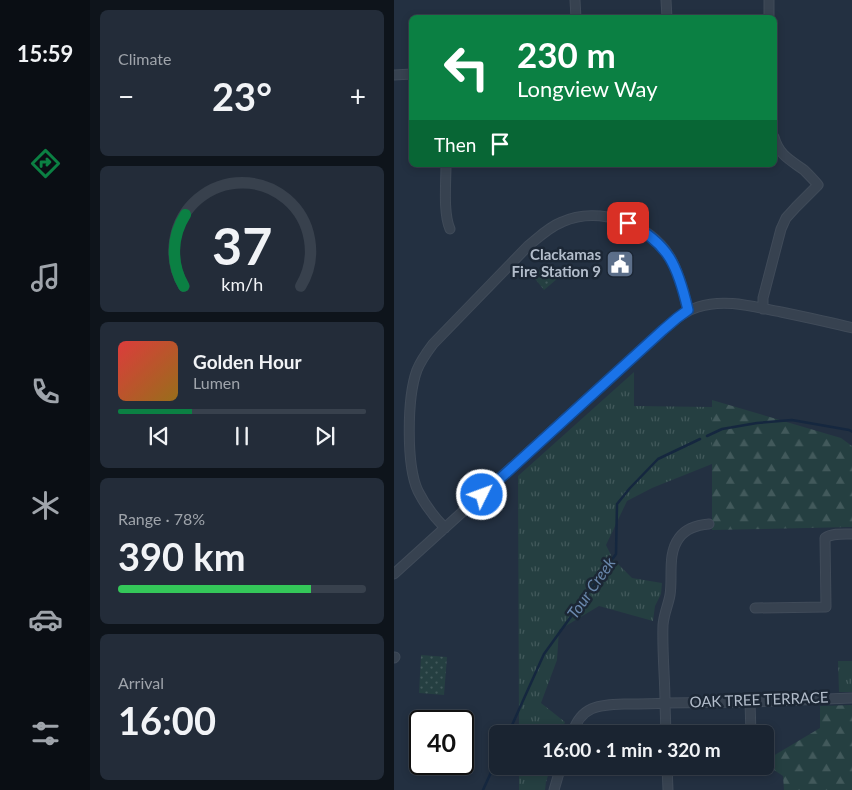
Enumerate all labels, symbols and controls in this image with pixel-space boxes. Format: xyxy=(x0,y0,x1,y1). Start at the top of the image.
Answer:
text: 230 m xyxy=(517,33,616,75)
icon: left xyxy=(434,35,499,100)
text: 15:59 xyxy=(17,40,73,67)
text: Climate xyxy=(118,49,171,68)
text: 23° xyxy=(212,73,272,119)
text: Longview Way xyxy=(517,75,658,102)
text: − xyxy=(118,79,134,113)
text: + xyxy=(350,79,366,113)
icon: arrive xyxy=(486,130,514,158)
text: Then xyxy=(434,133,476,156)
icon: directions xyxy=(28,146,63,181)
pin xyxy=(607,202,649,244)
icon: arrive xyxy=(614,209,642,237)
text: 37 xyxy=(212,214,272,276)
place label: Clackamas Fire Station 9 xyxy=(512,245,601,280)
public building icon: Clackamas Fire Station 9 xyxy=(605,249,635,279)
icon: music xyxy=(28,260,63,295)
text: km/h xyxy=(221,273,263,295)
text: Golden Hour xyxy=(193,350,302,373)
text: Lumen xyxy=(193,373,240,392)
icon: phone xyxy=(28,374,63,409)
icon: previous xyxy=(145,422,173,450)
icon: pause xyxy=(228,422,256,450)
icon: next xyxy=(311,422,339,450)
position arrow xyxy=(455,468,507,520)
icon: climate xyxy=(28,488,63,523)
text: Range · 78% xyxy=(118,509,205,528)
text: 390 km xyxy=(118,533,246,579)
water label: Tour Creek xyxy=(563,553,619,622)
icon: car xyxy=(28,602,63,637)
text: Arrival xyxy=(118,673,164,692)
street label: OAK TREE TERRACE xyxy=(689,688,829,710)
text: 16:00 xyxy=(118,697,216,743)
speed limit sign: 40 xyxy=(409,710,474,775)
icon: filters xyxy=(28,716,63,751)
text: 16:00 · 1 min · 320 m xyxy=(542,738,721,761)

